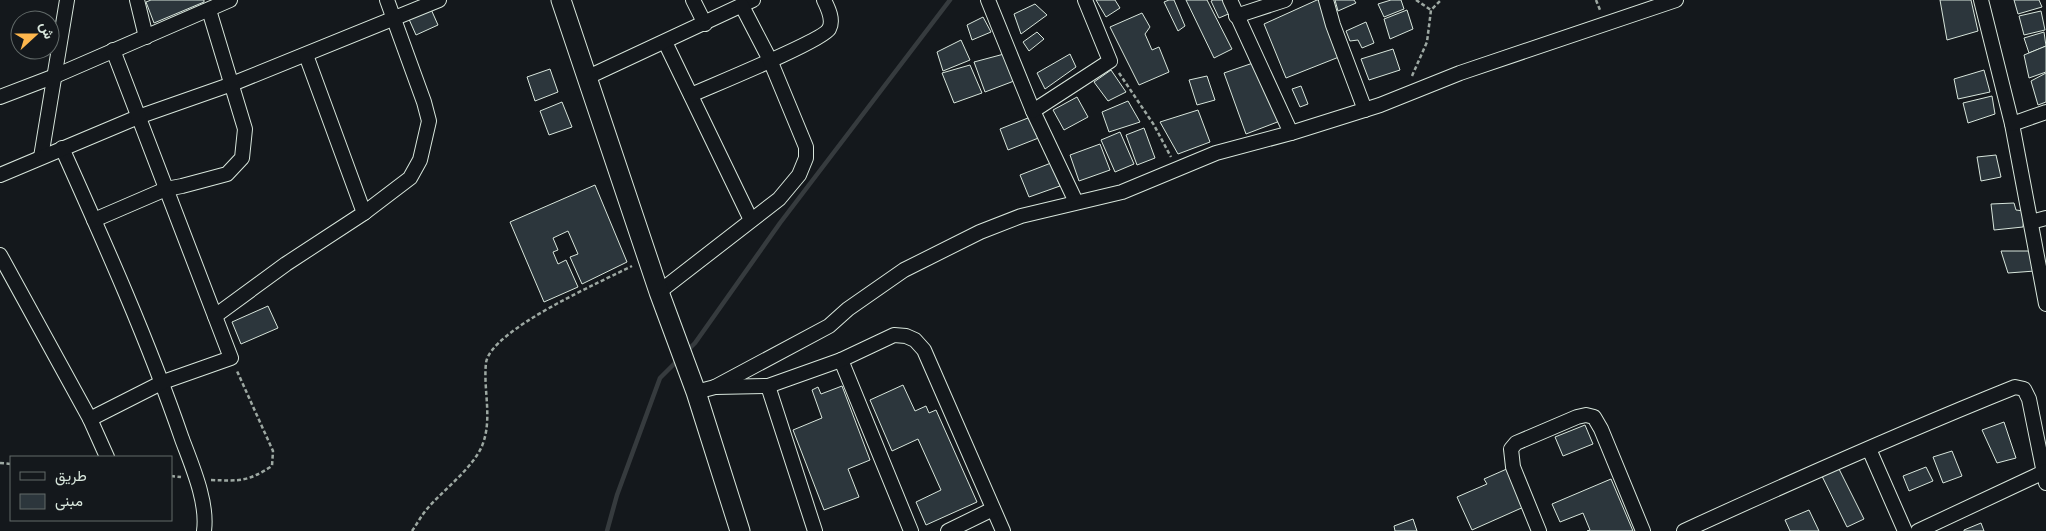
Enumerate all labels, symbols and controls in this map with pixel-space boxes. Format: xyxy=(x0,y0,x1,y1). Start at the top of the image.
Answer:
north arrow xyxy=(10,10,60,60)
text: ش xyxy=(36,19,59,42)
legend xyxy=(10,456,172,521)
text: طريق xyxy=(55,466,87,486)
text: مبنى xyxy=(55,491,83,511)

